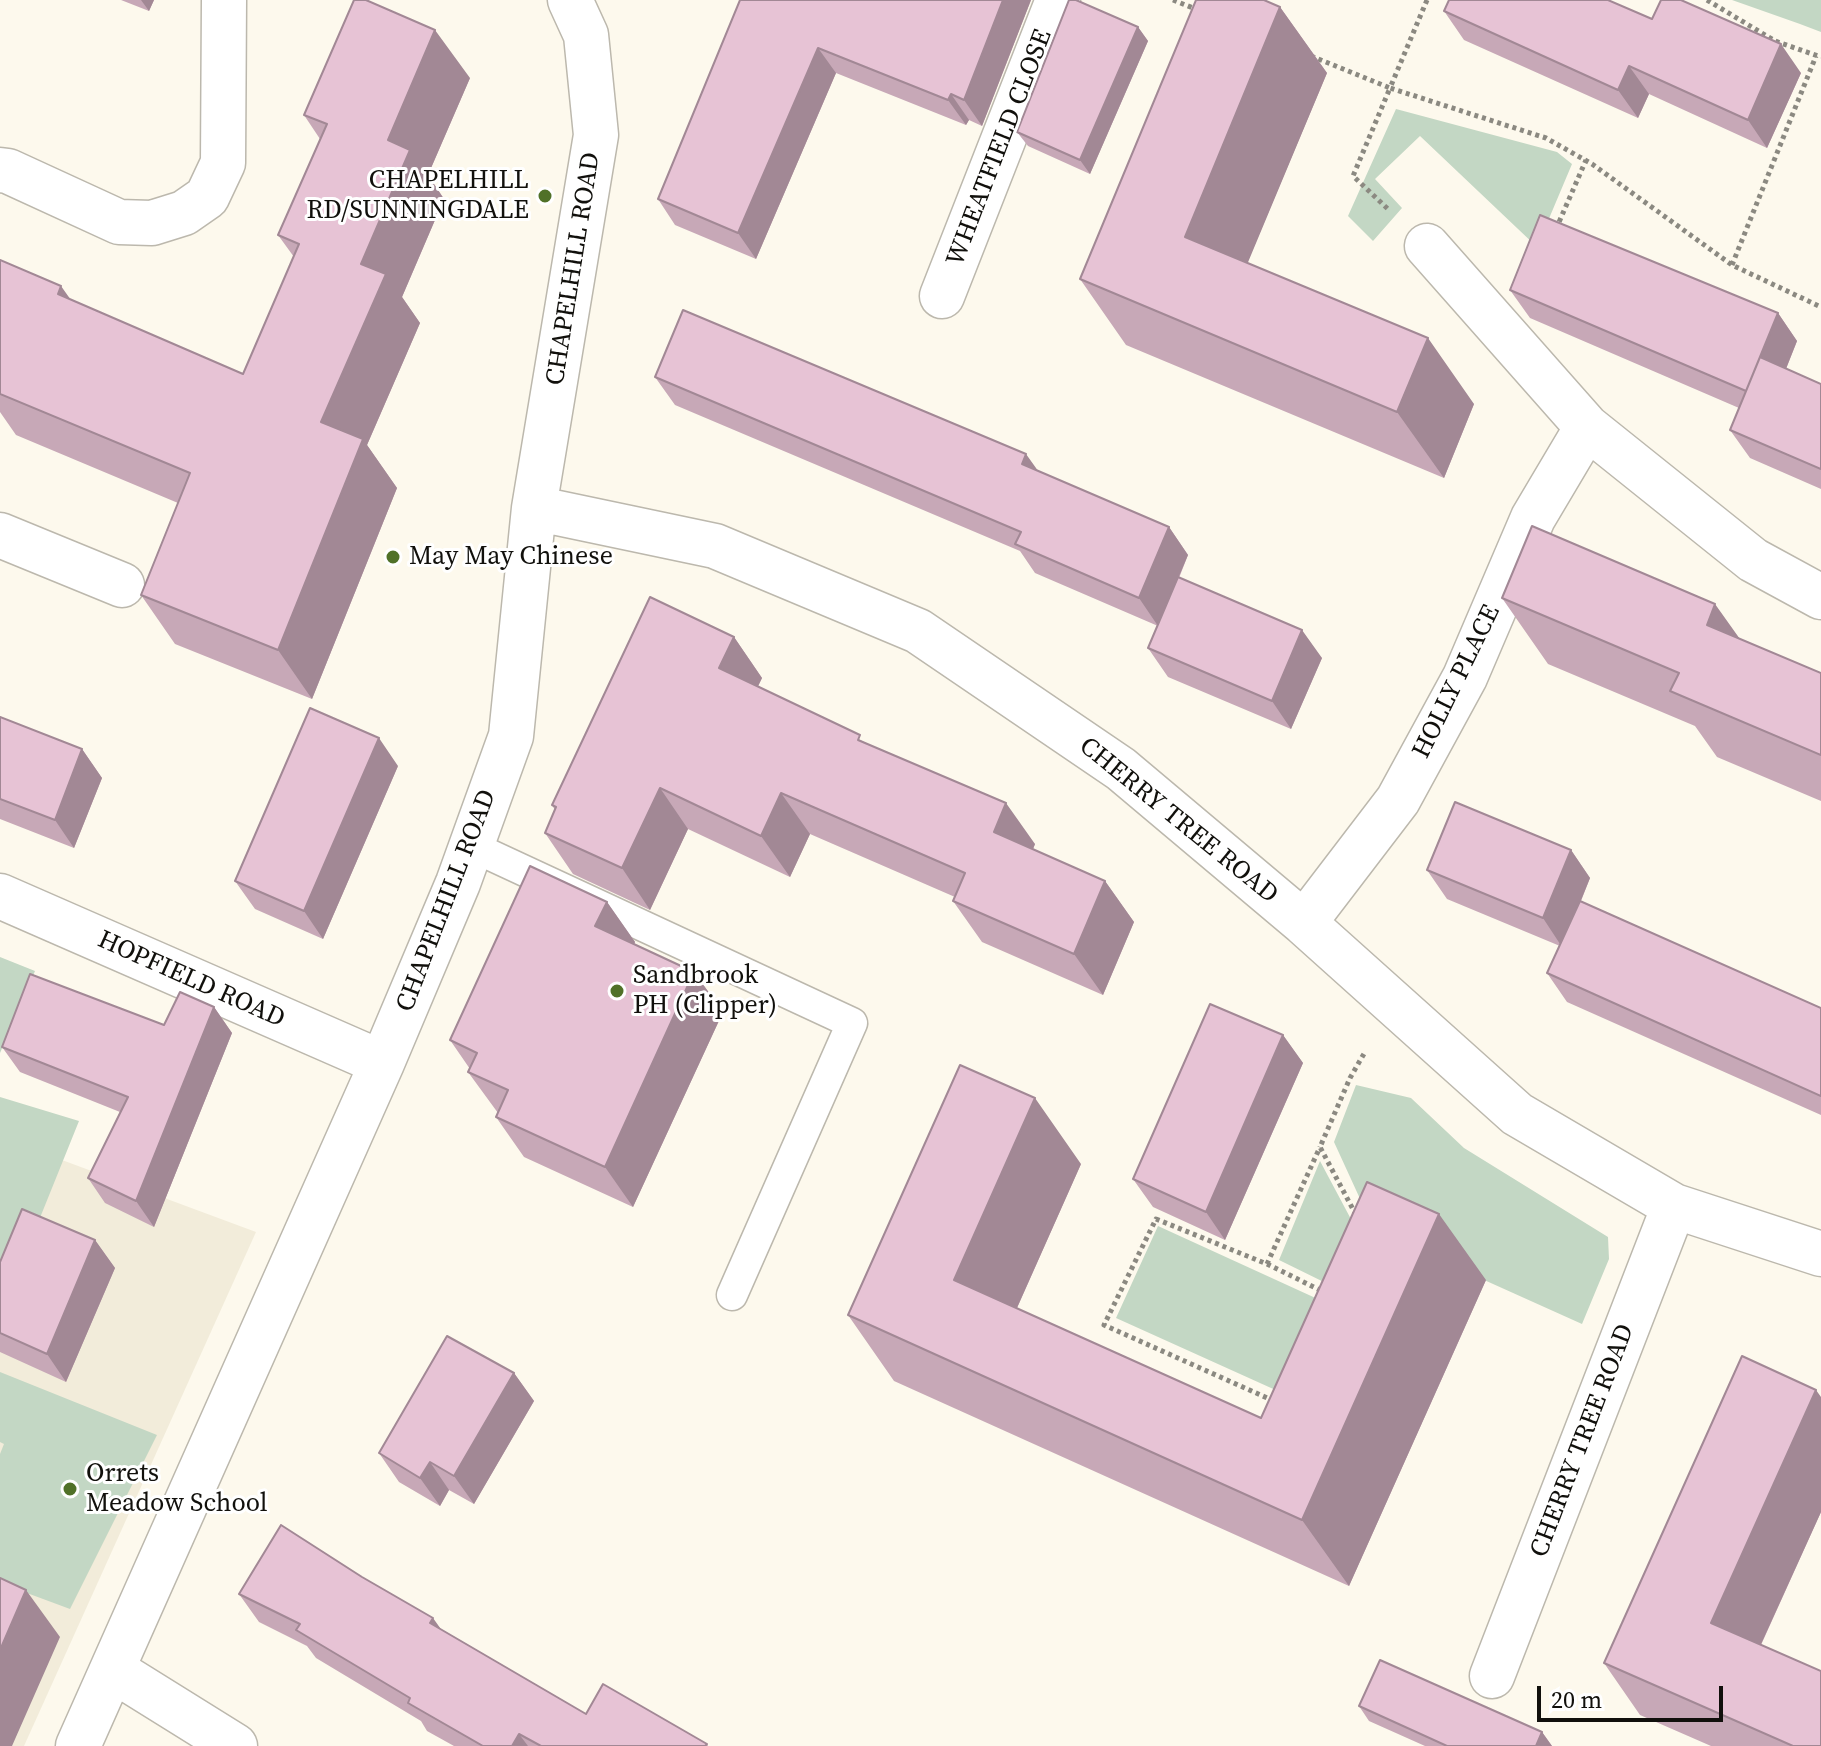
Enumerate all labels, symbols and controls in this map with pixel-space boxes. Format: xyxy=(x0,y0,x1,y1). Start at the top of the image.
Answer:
street label: WHEATFIELD CLOSE xyxy=(941,25,1059,271)
street label: CHAPELHILL ROAD xyxy=(540,150,608,388)
place label: CHAPELHILL RD/SUNNINGDALE xyxy=(306,165,529,226)
marker: CHAPELHILL RD/SUNNINGDALE xyxy=(536,187,554,205)
place label: May May Chinese xyxy=(409,541,613,573)
marker: May May Chinese xyxy=(384,548,402,566)
street label: HOLLY PLACE xyxy=(1406,600,1508,764)
street label: CHERRY TREE ROAD xyxy=(1072,731,1284,911)
street label: CHAPELHILL ROAD xyxy=(390,785,504,1017)
street label: HOPFIELD ROAD xyxy=(93,925,289,1035)
place label: Sandbrook PH (Clipper) xyxy=(633,960,777,1022)
marker: Sandbrook PH (Clipper) xyxy=(608,982,626,1000)
street label: CHERRY TREE ROAD xyxy=(1524,1320,1642,1562)
place label: Orrets Meadow School xyxy=(86,1458,267,1520)
marker: Orrets Meadow School xyxy=(61,1480,79,1498)
scale bar xyxy=(1541,1670,1727,1720)
text: 20 m xyxy=(1551,1683,1602,1716)

